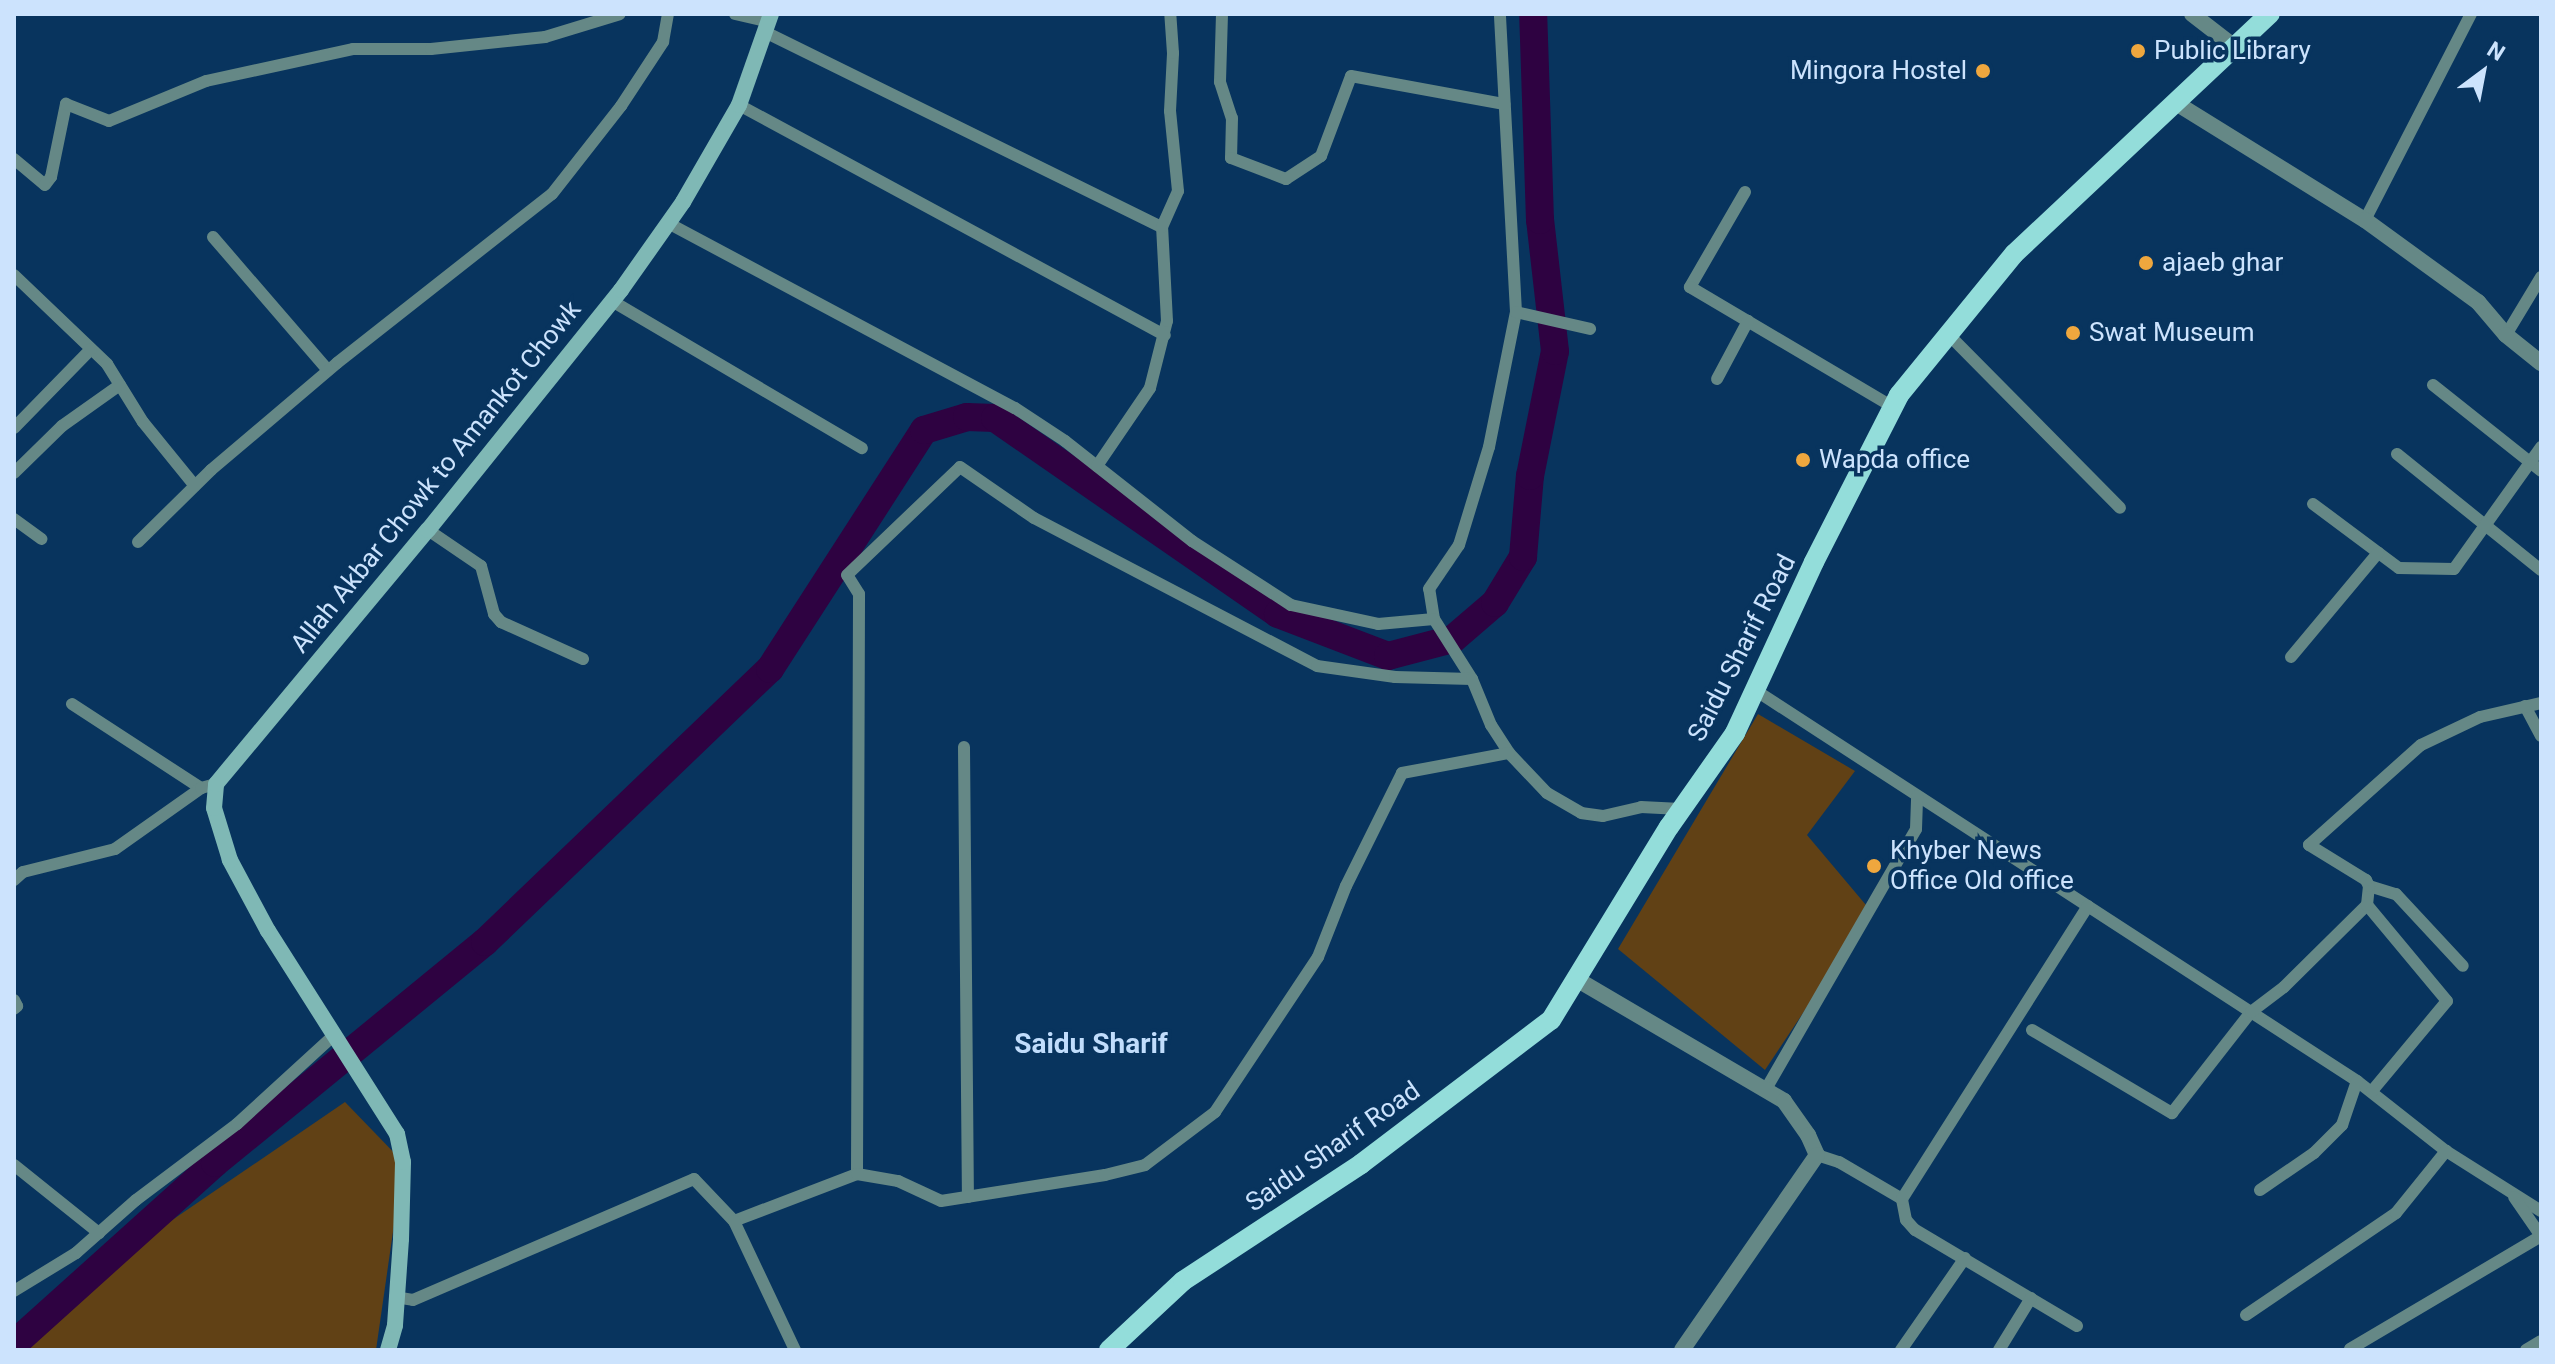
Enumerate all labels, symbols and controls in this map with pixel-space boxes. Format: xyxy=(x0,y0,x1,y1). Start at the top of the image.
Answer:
north arrow xyxy=(2443,32,2523,112)
place label: Public Library xyxy=(2154,35,2311,67)
text: N xyxy=(2483,37,2509,66)
marker: Public Library xyxy=(2129,42,2147,60)
place label: Mingora Hostel xyxy=(1790,55,1967,87)
marker: Mingora Hostel xyxy=(1974,62,1992,80)
place label: ajaeb ghar xyxy=(2162,247,2283,279)
marker: ajaeb ghar xyxy=(2137,254,2155,272)
street label: Allah Akbar Chowk to Amankot Chowk xyxy=(284,295,588,659)
place label: Swat Museum xyxy=(2089,317,2254,349)
marker: Swat Museum xyxy=(2064,324,2082,342)
place label: Wapda office xyxy=(1819,444,1970,476)
marker: Wapda office xyxy=(1794,451,1812,469)
street label: Saidu Sharif Road xyxy=(1681,549,1803,747)
place label: Khyber News Office Old office xyxy=(1890,835,2074,896)
marker: Khyber News Office Old office xyxy=(1865,857,1883,875)
district label: Saidu Sharif xyxy=(1014,1027,1168,1061)
street label: Saidu Sharif Road xyxy=(1240,1075,1426,1219)

